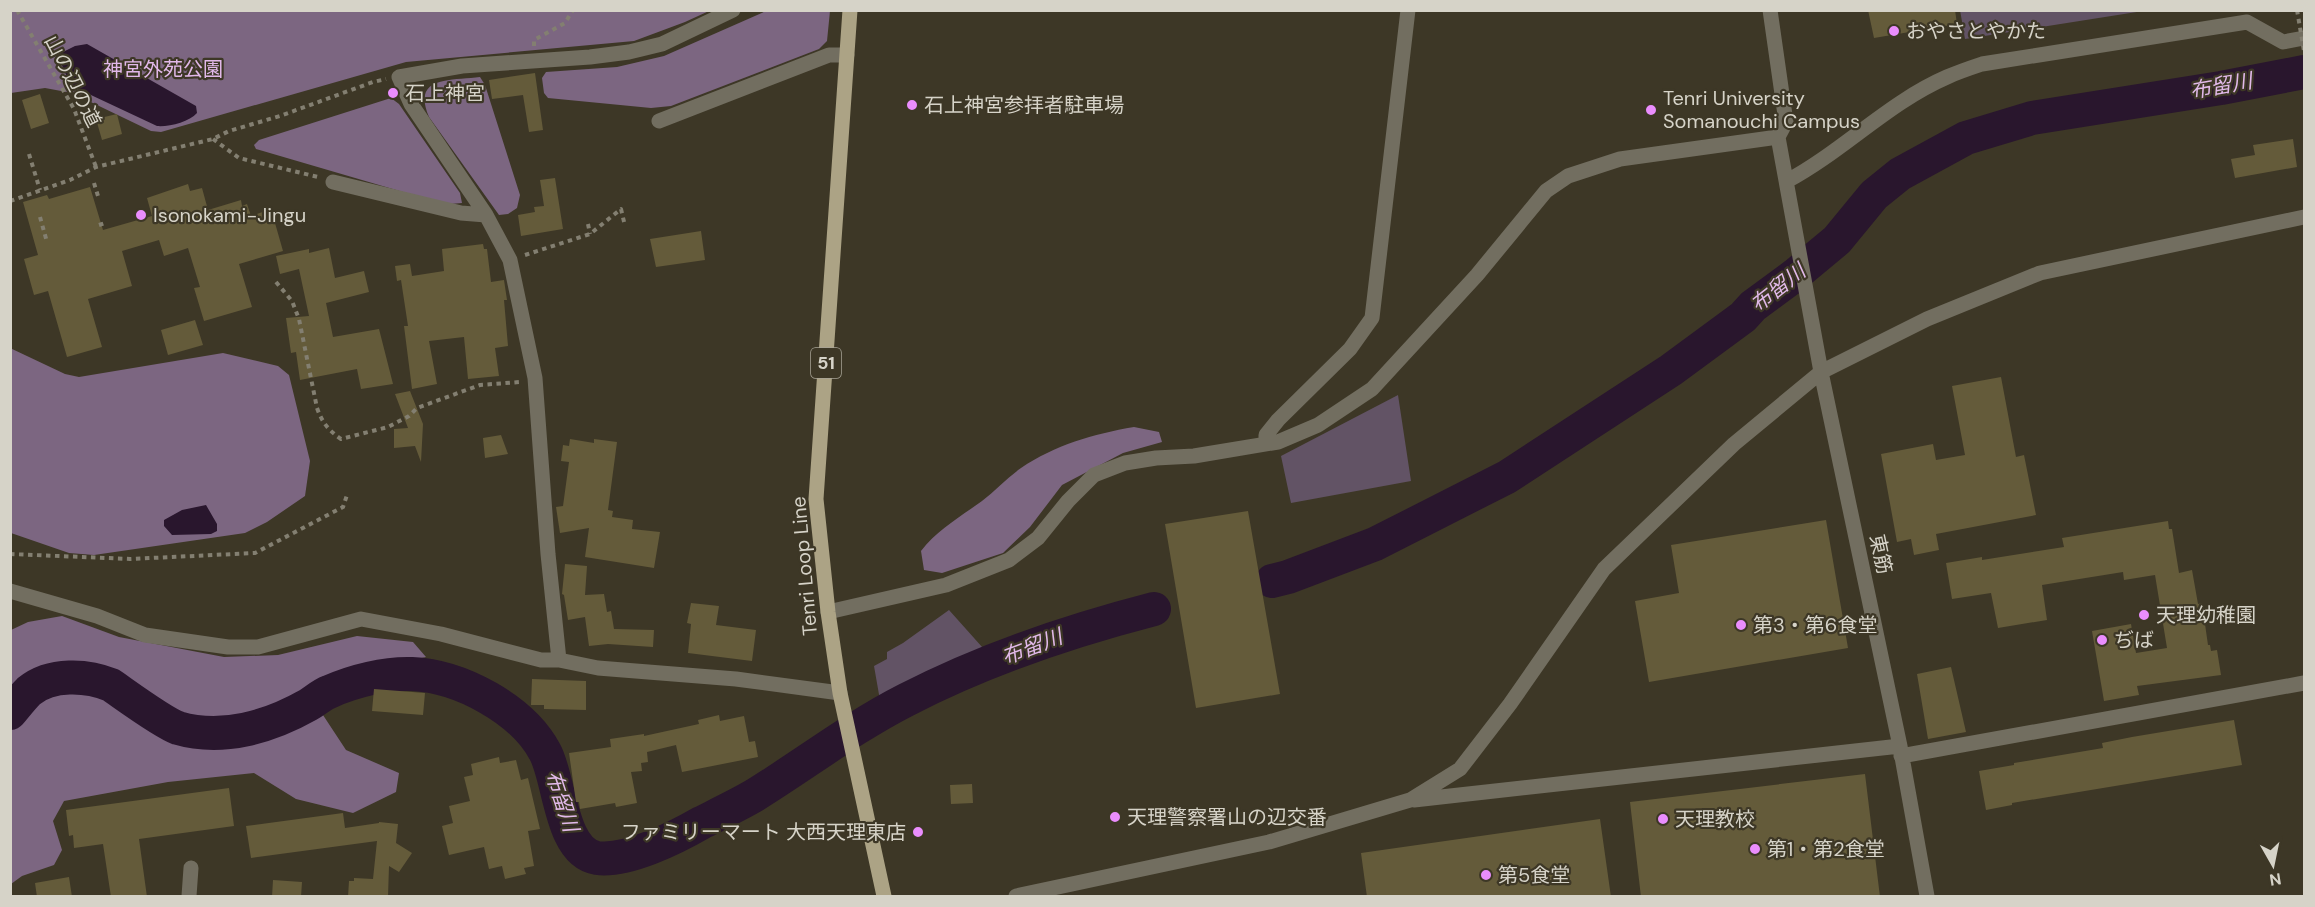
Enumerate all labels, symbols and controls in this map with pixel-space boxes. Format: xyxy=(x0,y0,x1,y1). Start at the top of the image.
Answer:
place label: おやさとやかた xyxy=(1906,18,2046,44)
marker: おやさとやかた xyxy=(1887,24,1901,38)
street label: 山の辺の道 xyxy=(39,31,107,131)
park label: 神宮外苑公園 xyxy=(103,56,223,82)
water label: 布留川 xyxy=(2188,66,2256,105)
place label: 石上神宮 xyxy=(405,80,485,106)
place label: Tenri University Somanouchi Campus xyxy=(1663,85,1860,134)
marker: 石上神宮 xyxy=(386,86,400,100)
place label: 石上神宮参拝者駐車場 xyxy=(924,92,1124,118)
marker: 石上神宮参拝者駐車場 xyxy=(905,98,919,112)
marker: Tenri University Somanouchi Campus xyxy=(1644,103,1658,117)
place label: Isonokami-Jingu xyxy=(153,202,306,228)
marker: Isonokami-Jingu xyxy=(134,208,148,222)
water label: 布留川 xyxy=(1745,256,1813,318)
road number: 51 xyxy=(811,348,841,378)
street label: Tenri Loop Line xyxy=(785,495,823,637)
street label: 東筋 xyxy=(1864,532,1898,576)
place label: 天理幼稚園 xyxy=(2156,602,2256,628)
marker: 天理幼稚園 xyxy=(2137,608,2151,622)
place label: 第3・第6食堂 xyxy=(1753,612,1877,638)
marker: 第3・第6食堂 xyxy=(1734,618,1748,632)
water label: 布留川 xyxy=(998,622,1068,671)
place label: ぢば xyxy=(2114,627,2154,653)
marker: ぢば xyxy=(2095,633,2109,647)
water label: 布留川 xyxy=(539,767,586,837)
place label: 天理警察署山の辺交番 xyxy=(1127,804,1327,830)
place label: 天理教校 xyxy=(1675,806,1755,832)
marker: 天理警察署山の辺交番 xyxy=(1108,810,1122,824)
marker: 天理教校 xyxy=(1656,812,1670,826)
place label: ファミリーマート 大西天理東店 xyxy=(621,819,906,845)
marker: ファミリーマート 大西天理東店 xyxy=(911,825,925,839)
north arrow xyxy=(2243,835,2303,895)
place label: 第1・第2食堂 xyxy=(1767,836,1885,862)
marker: 第1・第2食堂 xyxy=(1748,842,1762,856)
place label: 第5食堂 xyxy=(1498,862,1570,888)
marker: 第5食堂 xyxy=(1479,868,1493,882)
text: N xyxy=(2268,868,2283,891)

